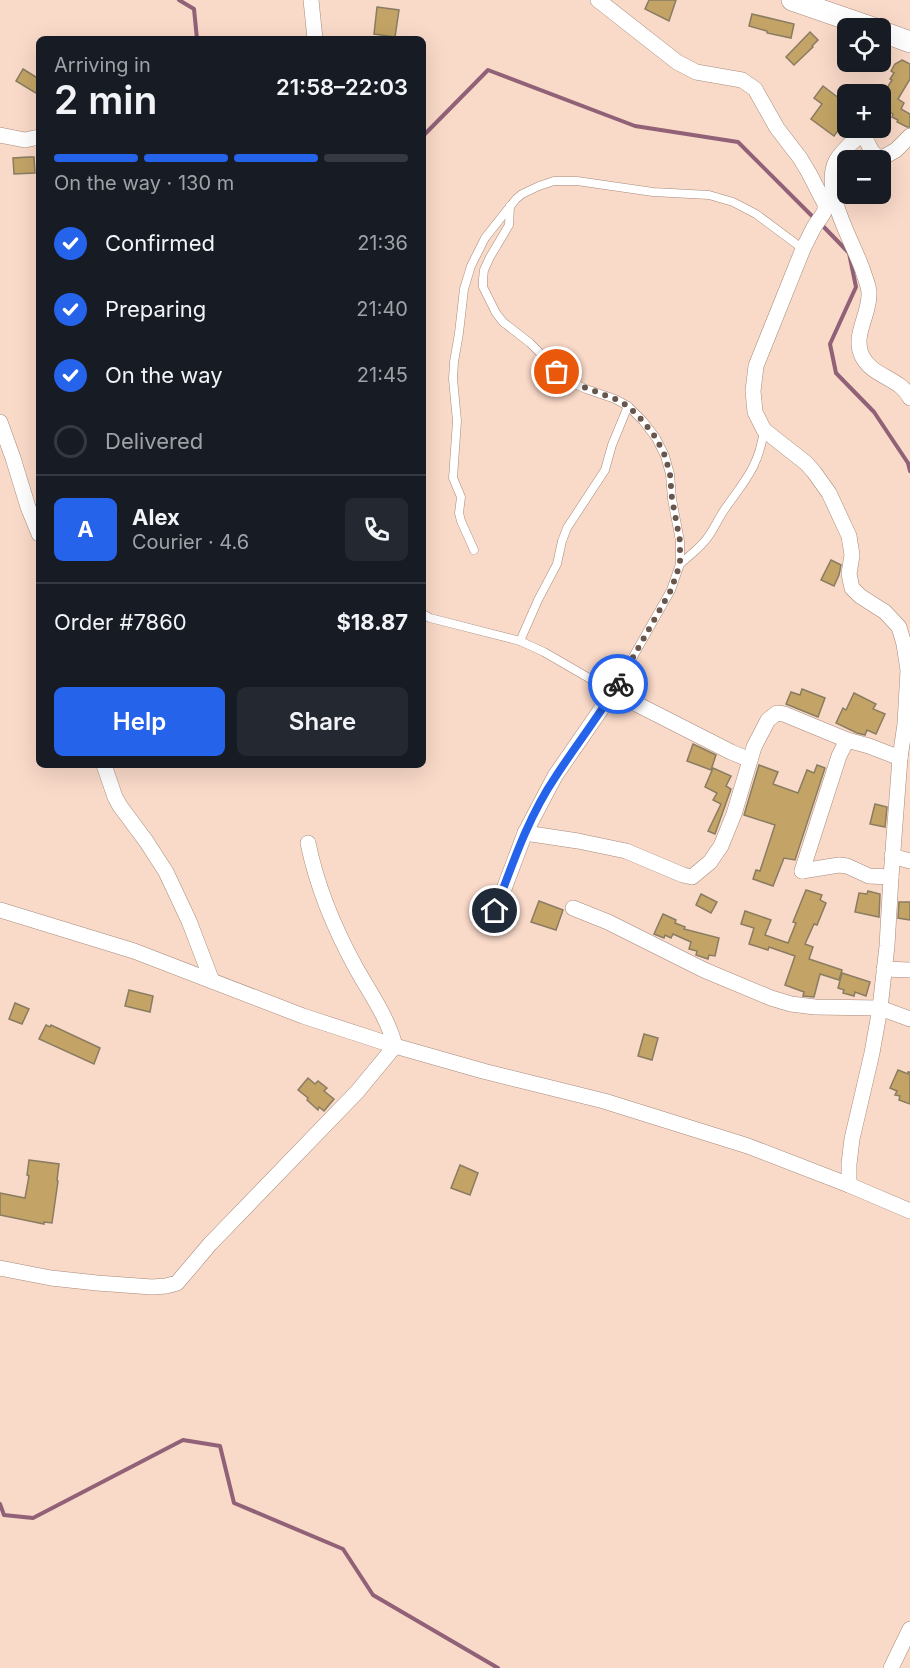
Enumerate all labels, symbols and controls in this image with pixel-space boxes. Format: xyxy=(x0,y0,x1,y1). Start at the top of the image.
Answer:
map controls xyxy=(837,18,891,204)
button: locate xyxy=(837,18,891,72)
text: Arriving in xyxy=(54,53,151,77)
text: 21:58–22:03 xyxy=(276,74,408,100)
text: 2 min xyxy=(54,76,157,123)
button: + xyxy=(837,84,891,138)
button: − xyxy=(837,150,891,204)
text: On the way · 130 m xyxy=(54,171,234,195)
icon: check xyxy=(54,227,87,260)
text: Confirmed xyxy=(105,230,215,256)
text: 21:36 xyxy=(357,231,408,255)
icon: check xyxy=(54,293,87,326)
text: Preparing xyxy=(105,296,206,322)
text: 21:40 xyxy=(356,297,408,321)
pin xyxy=(531,346,582,397)
icon: bag xyxy=(540,355,573,388)
icon: check xyxy=(54,359,87,392)
text: On the way xyxy=(105,362,223,388)
text: 21:45 xyxy=(357,363,408,387)
text: Delivered xyxy=(105,428,203,454)
button: phone xyxy=(345,498,408,561)
text: Alex xyxy=(132,504,180,530)
text: A xyxy=(77,516,94,542)
text: Courier · 4.6 xyxy=(132,530,249,554)
text: Order #7860 xyxy=(54,609,187,635)
text: $18.87 xyxy=(336,609,408,635)
courier xyxy=(588,654,648,714)
icon: bike xyxy=(602,668,635,701)
button: Help xyxy=(54,687,225,756)
button: Share xyxy=(237,687,408,756)
pin xyxy=(469,885,520,936)
icon: home xyxy=(478,894,511,927)

